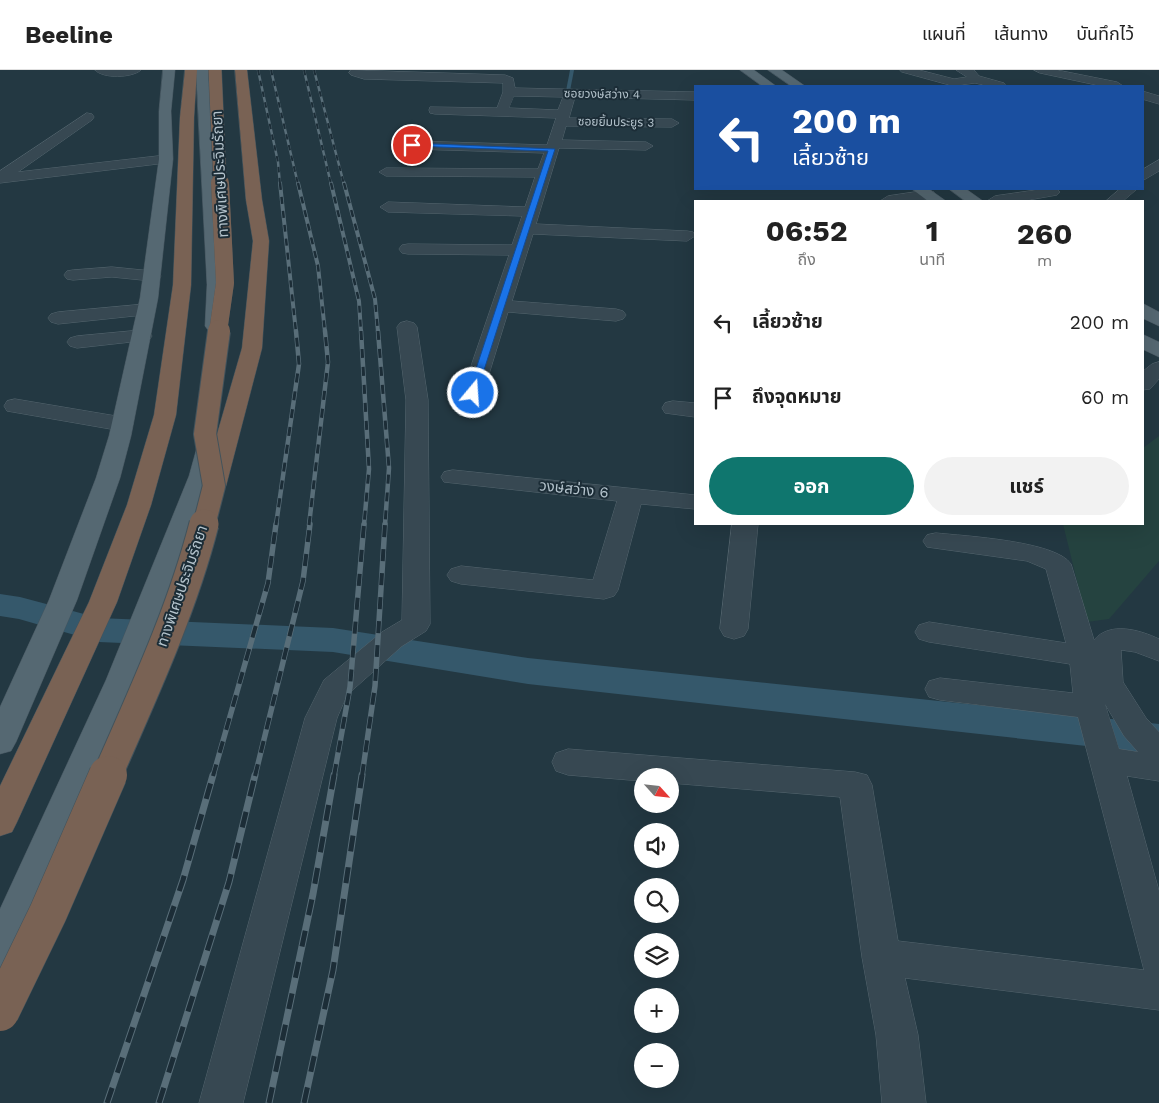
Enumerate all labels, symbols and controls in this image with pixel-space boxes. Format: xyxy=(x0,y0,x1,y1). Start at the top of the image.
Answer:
text: Beeline xyxy=(25,21,113,49)
text: แผนที่ xyxy=(922,23,966,44)
text: เส้นทาง xyxy=(994,23,1048,44)
text: บันทึกไว้ xyxy=(1076,23,1134,44)
street label: ซอยวงษ์สว่าง 4 xyxy=(564,86,640,102)
text: 200 m xyxy=(792,100,901,142)
icon: left xyxy=(709,105,774,170)
street label: ทางพิเศษประจิมรัถยา xyxy=(208,110,232,238)
street label: ซอยยิ้มประยูร 3 xyxy=(578,113,654,130)
pin xyxy=(391,124,433,166)
icon: arrive xyxy=(398,131,426,159)
text: เลี้ยวซ้าย xyxy=(792,145,869,170)
text: 06:52 xyxy=(766,213,848,248)
text: 1 xyxy=(926,213,939,248)
text: 260 xyxy=(1017,216,1072,251)
text: ถึง xyxy=(798,250,816,269)
text: นาที xyxy=(919,250,945,269)
text: m xyxy=(1037,251,1052,270)
icon: left xyxy=(709,309,737,337)
text: เลี้ยวซ้าย xyxy=(752,310,823,333)
text: 200 m xyxy=(1070,311,1129,334)
position arrow xyxy=(446,366,498,418)
icon: arrive xyxy=(709,384,737,412)
text: ถึงจุดหมาย xyxy=(752,385,842,408)
text: 60 m xyxy=(1081,386,1129,409)
button: ออก xyxy=(709,457,914,515)
button: แชร์ xyxy=(924,457,1129,515)
street label: วงษ์สว่าง 6 xyxy=(539,476,609,502)
street label: ทางพิเศษประจิมรัถยา xyxy=(153,523,211,649)
north arrow xyxy=(634,768,679,812)
map controls xyxy=(634,768,679,1088)
button: sound xyxy=(634,823,679,868)
button: search xyxy=(634,878,679,923)
button: layers xyxy=(634,933,679,978)
button: + xyxy=(634,988,679,1033)
button: − xyxy=(634,1043,679,1088)

